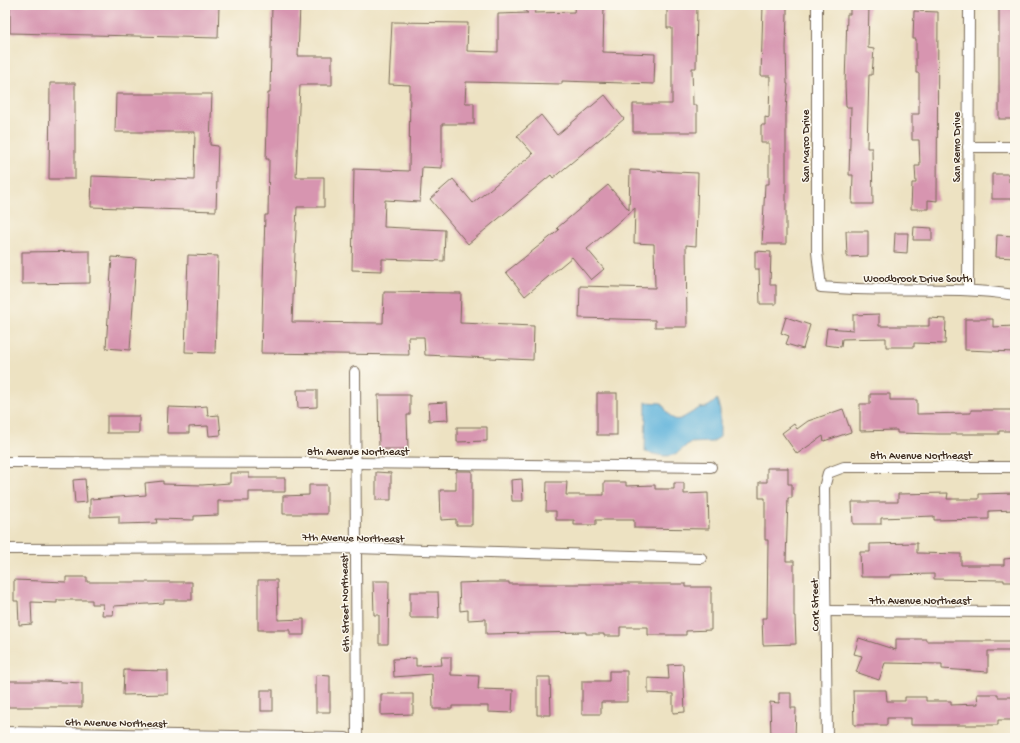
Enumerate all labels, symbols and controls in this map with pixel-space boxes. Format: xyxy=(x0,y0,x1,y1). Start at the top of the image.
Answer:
street label: San Marco Drive xyxy=(801,109,813,182)
street label: San Remo Drive xyxy=(952,111,964,182)
street label: Woodbrook Drive South xyxy=(864,274,972,286)
street label: 8th Avenue Northeast xyxy=(307,447,411,459)
street label: 8th Avenue Northeast xyxy=(870,451,974,463)
street label: 7th Avenue Northeast xyxy=(301,532,406,546)
street label: 6th Street Northeast xyxy=(339,552,353,652)
street label: Cork Street xyxy=(810,577,822,631)
street label: 7th Avenue Northeast xyxy=(868,596,972,608)
street label: 6th Avenue Northeast xyxy=(65,717,168,731)

